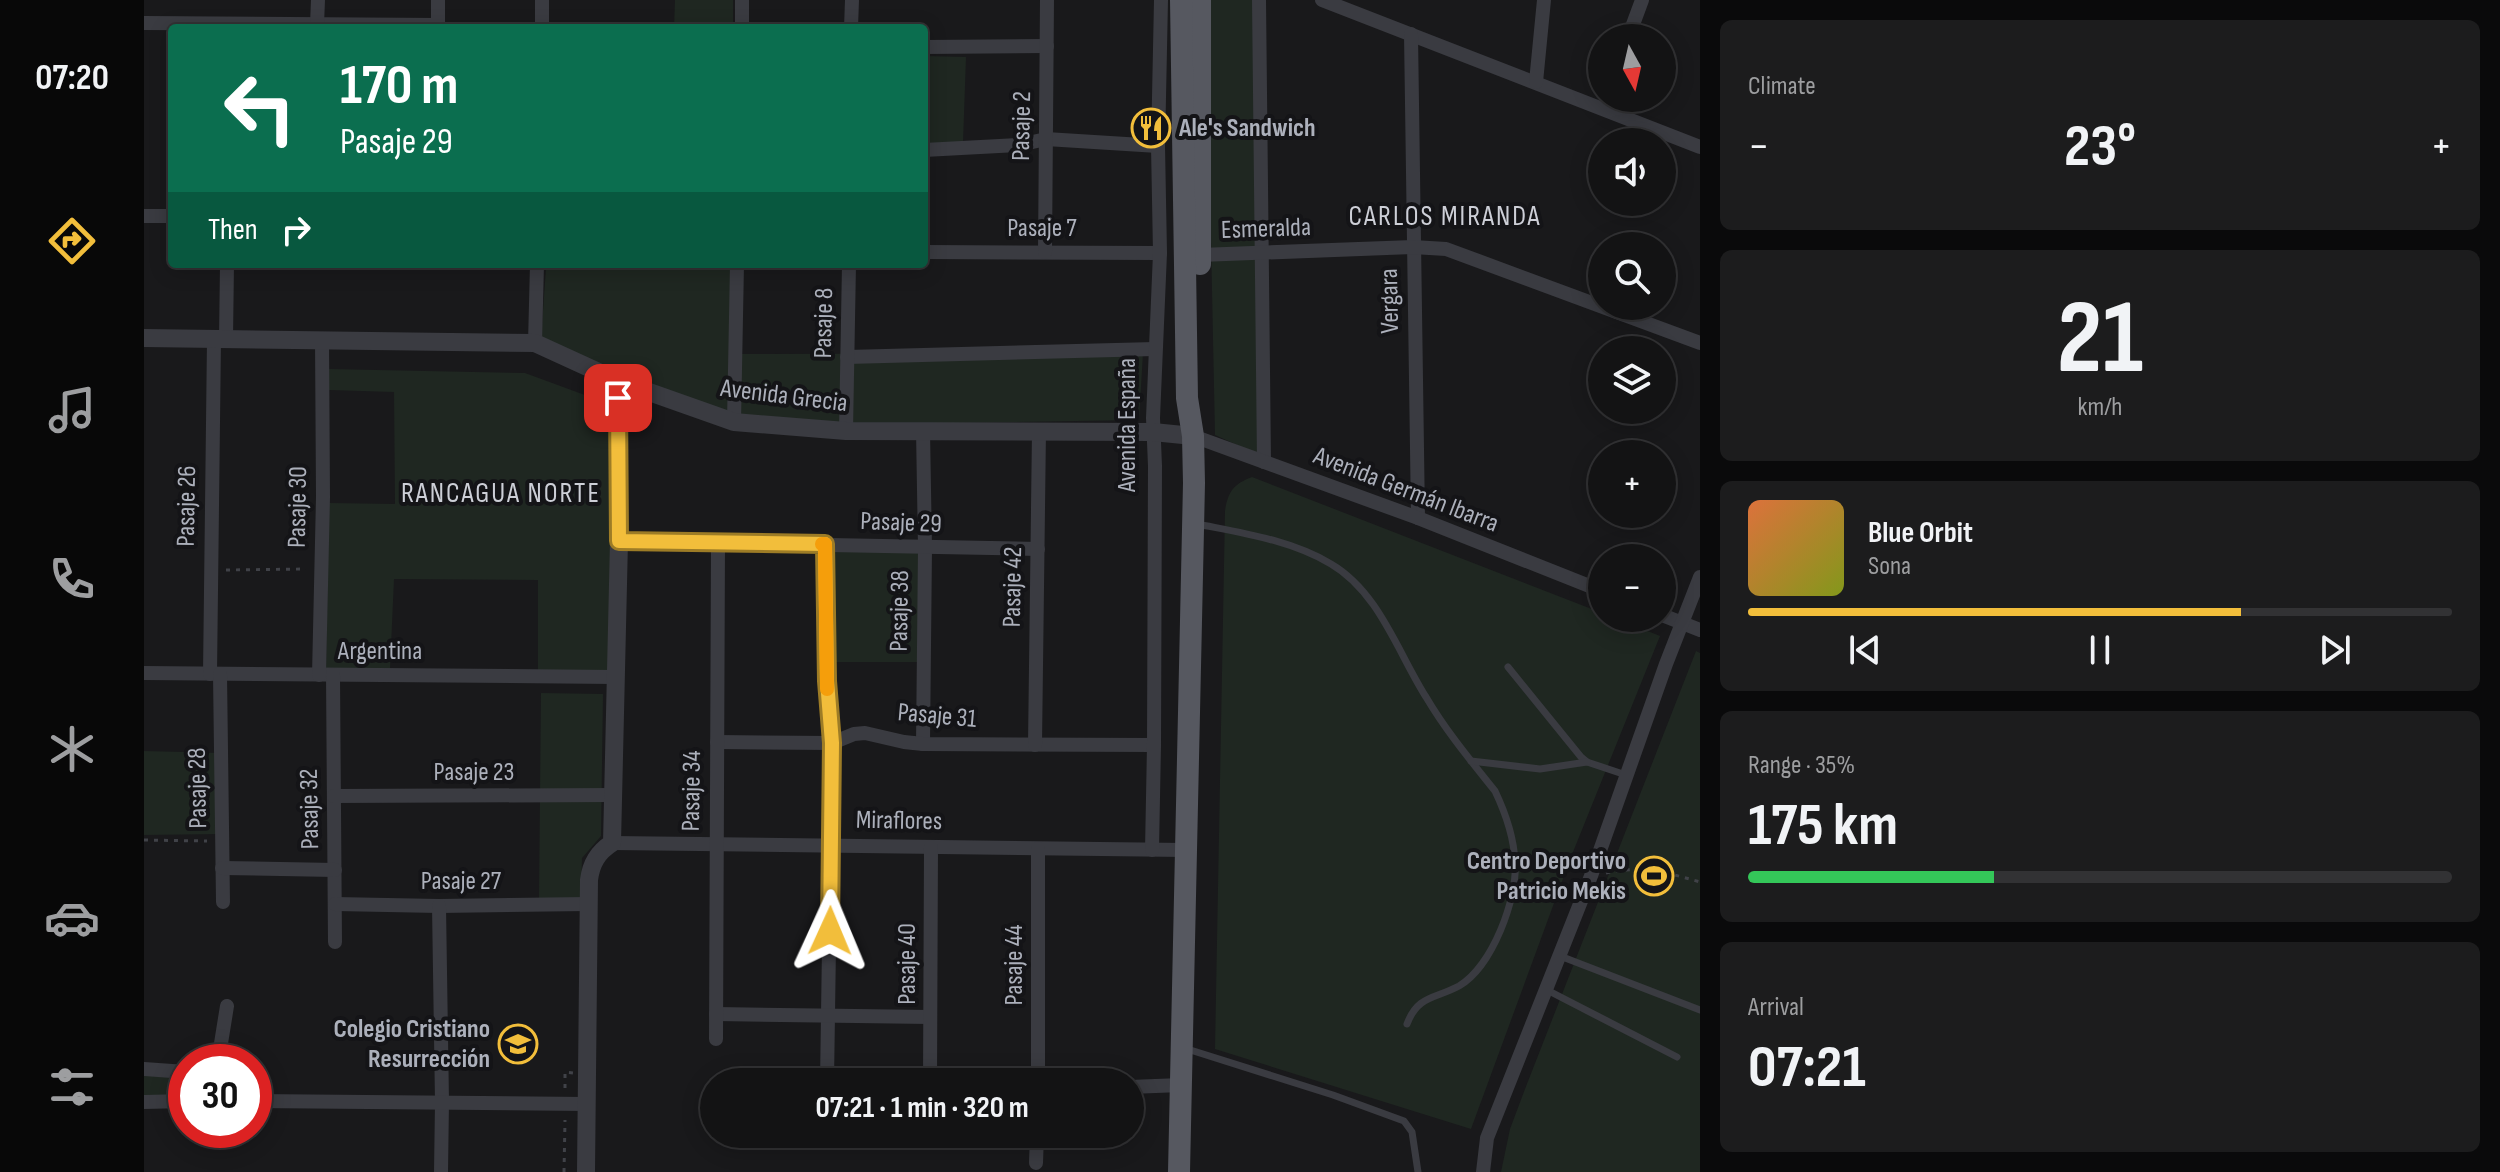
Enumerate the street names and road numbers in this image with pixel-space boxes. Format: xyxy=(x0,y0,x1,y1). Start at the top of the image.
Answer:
street label: Pasaje 2 xyxy=(1006,91,1038,161)
street label: Esmeralda xyxy=(1221,212,1311,246)
street label: Pasaje 7 xyxy=(1007,213,1077,244)
street label: Vergara xyxy=(1374,268,1406,334)
street label: Pasaje 8 xyxy=(808,287,840,359)
street label: Avenida España xyxy=(1112,358,1143,493)
street label: Avenida Grecia xyxy=(718,373,849,419)
street label: Avenida Germán Ibarra xyxy=(1308,440,1503,540)
street label: Pasaje 26 xyxy=(171,465,203,547)
street label: Pasaje 30 xyxy=(282,466,314,548)
street label: Pasaje 29 xyxy=(860,506,942,540)
street label: Pasaje 42 xyxy=(997,546,1029,628)
street label: Pasaje 38 xyxy=(884,570,916,652)
street label: Argentina xyxy=(337,636,422,667)
street label: Pasaje 31 xyxy=(896,697,978,735)
street label: Pasaje 28 xyxy=(182,747,214,829)
street label: Pasaje 34 xyxy=(676,750,708,832)
street label: Pasaje 23 xyxy=(434,757,514,788)
street label: Pasaje 32 xyxy=(294,768,326,850)
street label: Miraflores xyxy=(856,805,942,837)
street label: Pasaje 27 xyxy=(421,866,502,897)
street label: Pasaje 40 xyxy=(892,923,923,1005)
street label: Pasaje 44 xyxy=(999,924,1030,1005)

